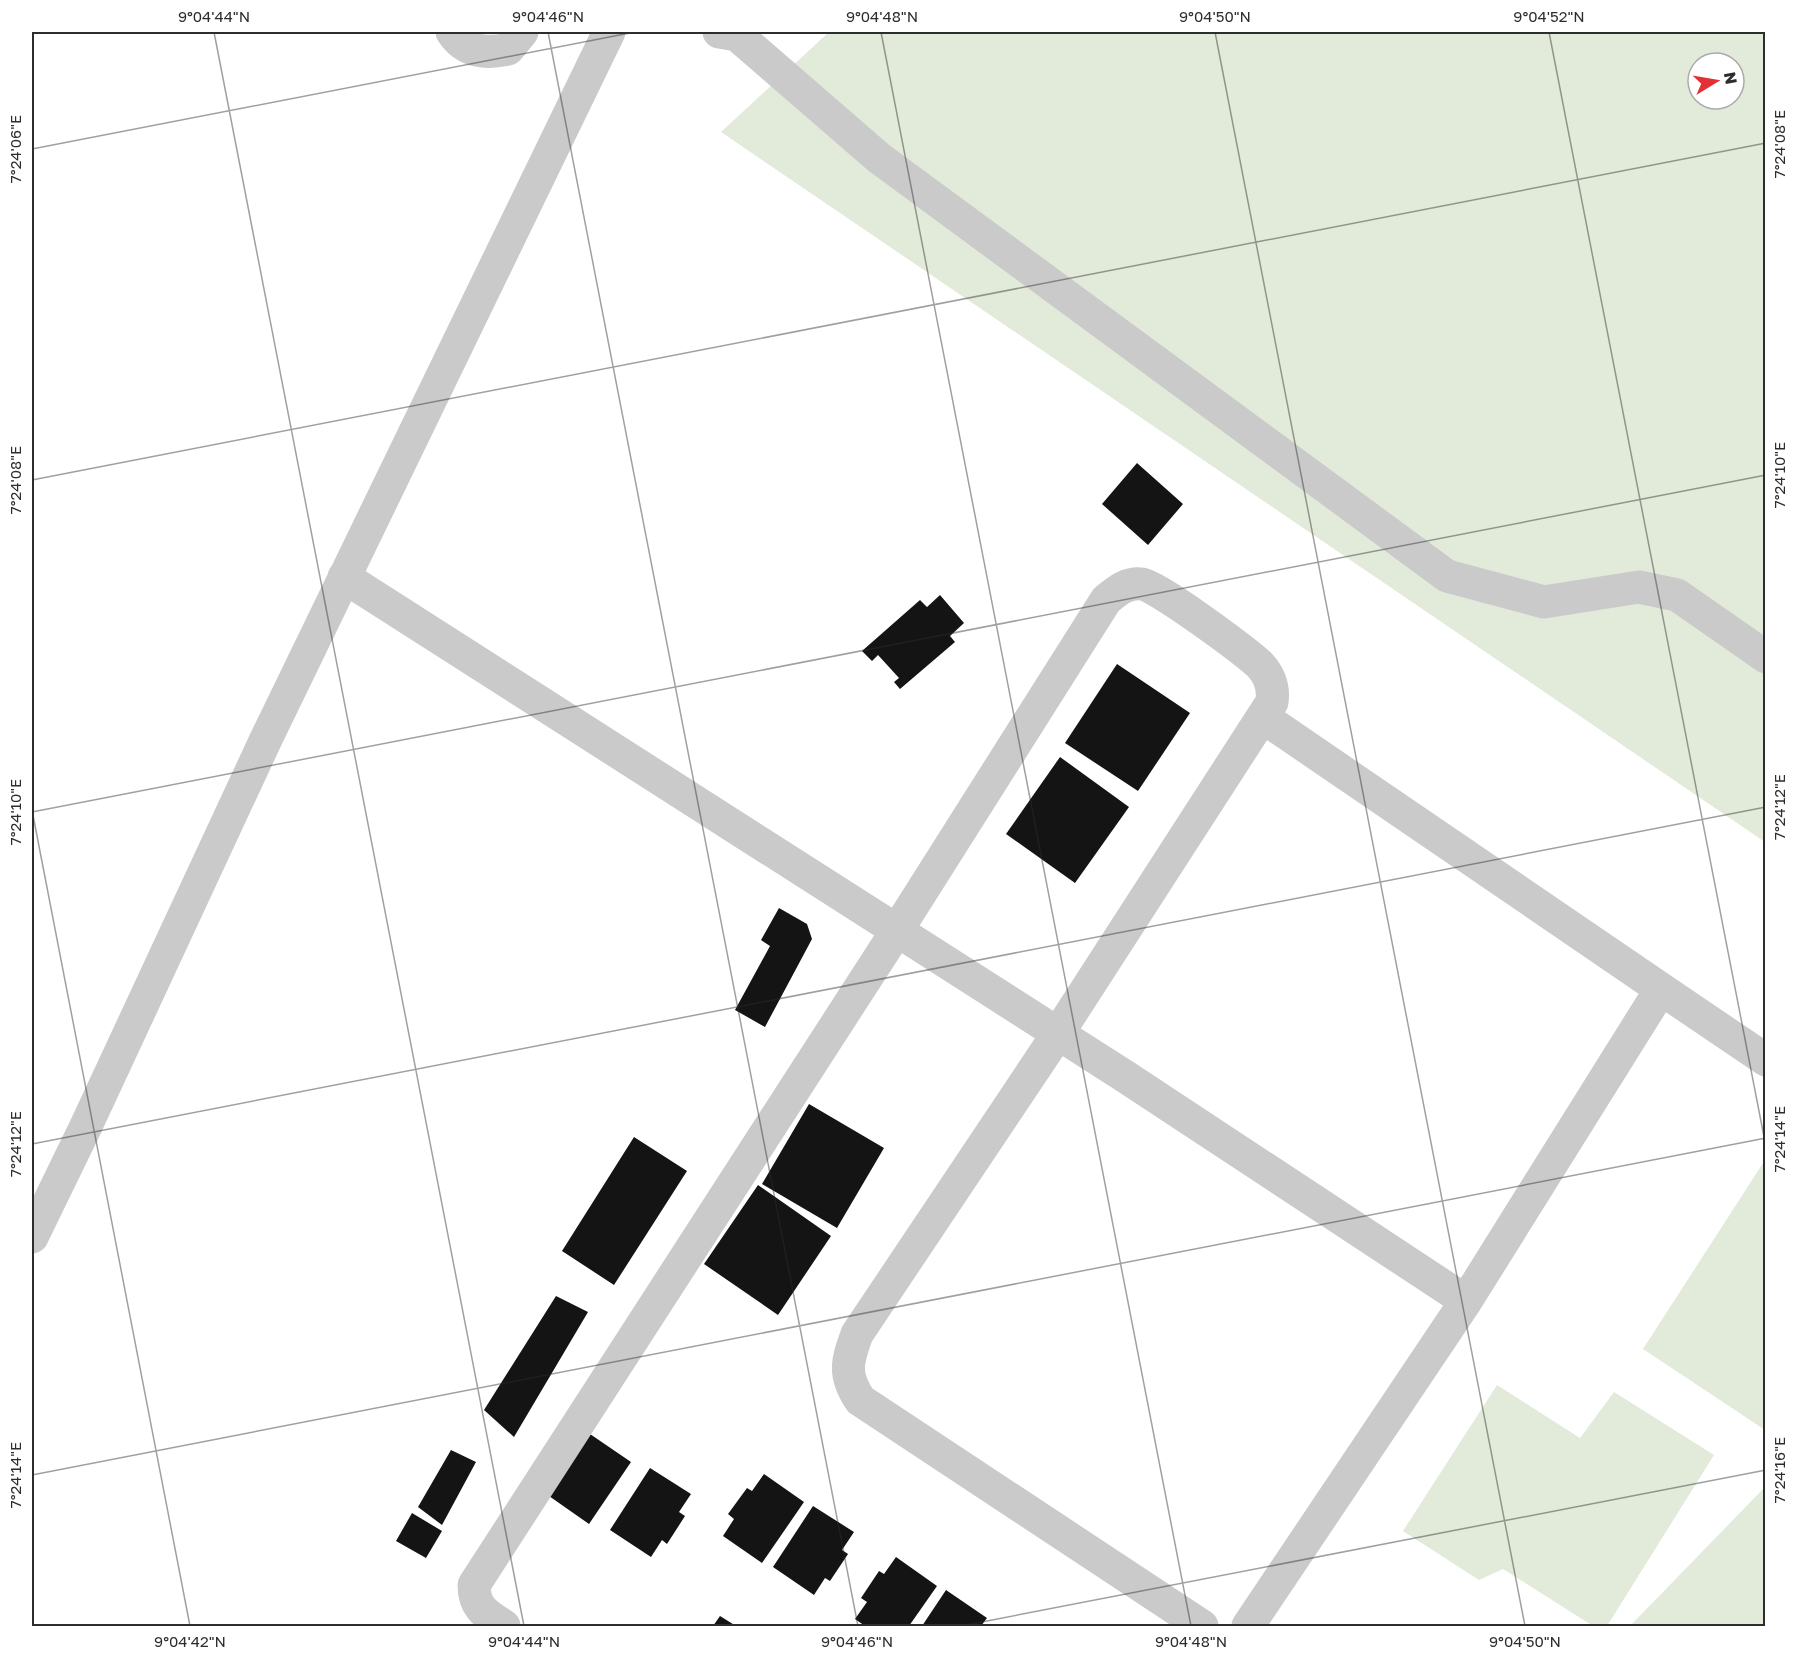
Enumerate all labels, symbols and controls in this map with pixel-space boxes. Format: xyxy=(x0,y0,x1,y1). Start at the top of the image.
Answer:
text: 9°04'44"N xyxy=(178,7,250,25)
text: 9°04'46"N xyxy=(512,7,584,25)
text: 9°04'48"N xyxy=(846,7,918,25)
text: 9°04'50"N xyxy=(1179,7,1251,25)
text: 9°04'52"N xyxy=(1513,7,1585,25)
north arrow xyxy=(1686,51,1746,111)
text: N xyxy=(1720,70,1742,86)
text: 7°24'08"E xyxy=(1770,110,1788,178)
text: 7°24'06"E xyxy=(6,115,24,183)
text: 7°24'10"E xyxy=(1770,442,1788,508)
text: 7°24'08"E xyxy=(6,446,24,514)
text: 7°24'12"E xyxy=(1770,774,1788,840)
text: 7°24'10"E xyxy=(6,779,24,845)
text: 7°24'14"E xyxy=(1770,1106,1788,1172)
text: 7°24'12"E xyxy=(6,1111,24,1177)
text: 7°24'16"E xyxy=(1770,1437,1788,1503)
text: 7°24'14"E xyxy=(6,1442,24,1508)
text: 9°04'42"N xyxy=(154,1632,226,1650)
text: 9°04'44"N xyxy=(488,1632,560,1650)
text: 9°04'46"N xyxy=(821,1632,893,1650)
text: 9°04'48"N xyxy=(1155,1632,1227,1650)
text: 9°04'50"N xyxy=(1489,1632,1561,1650)

